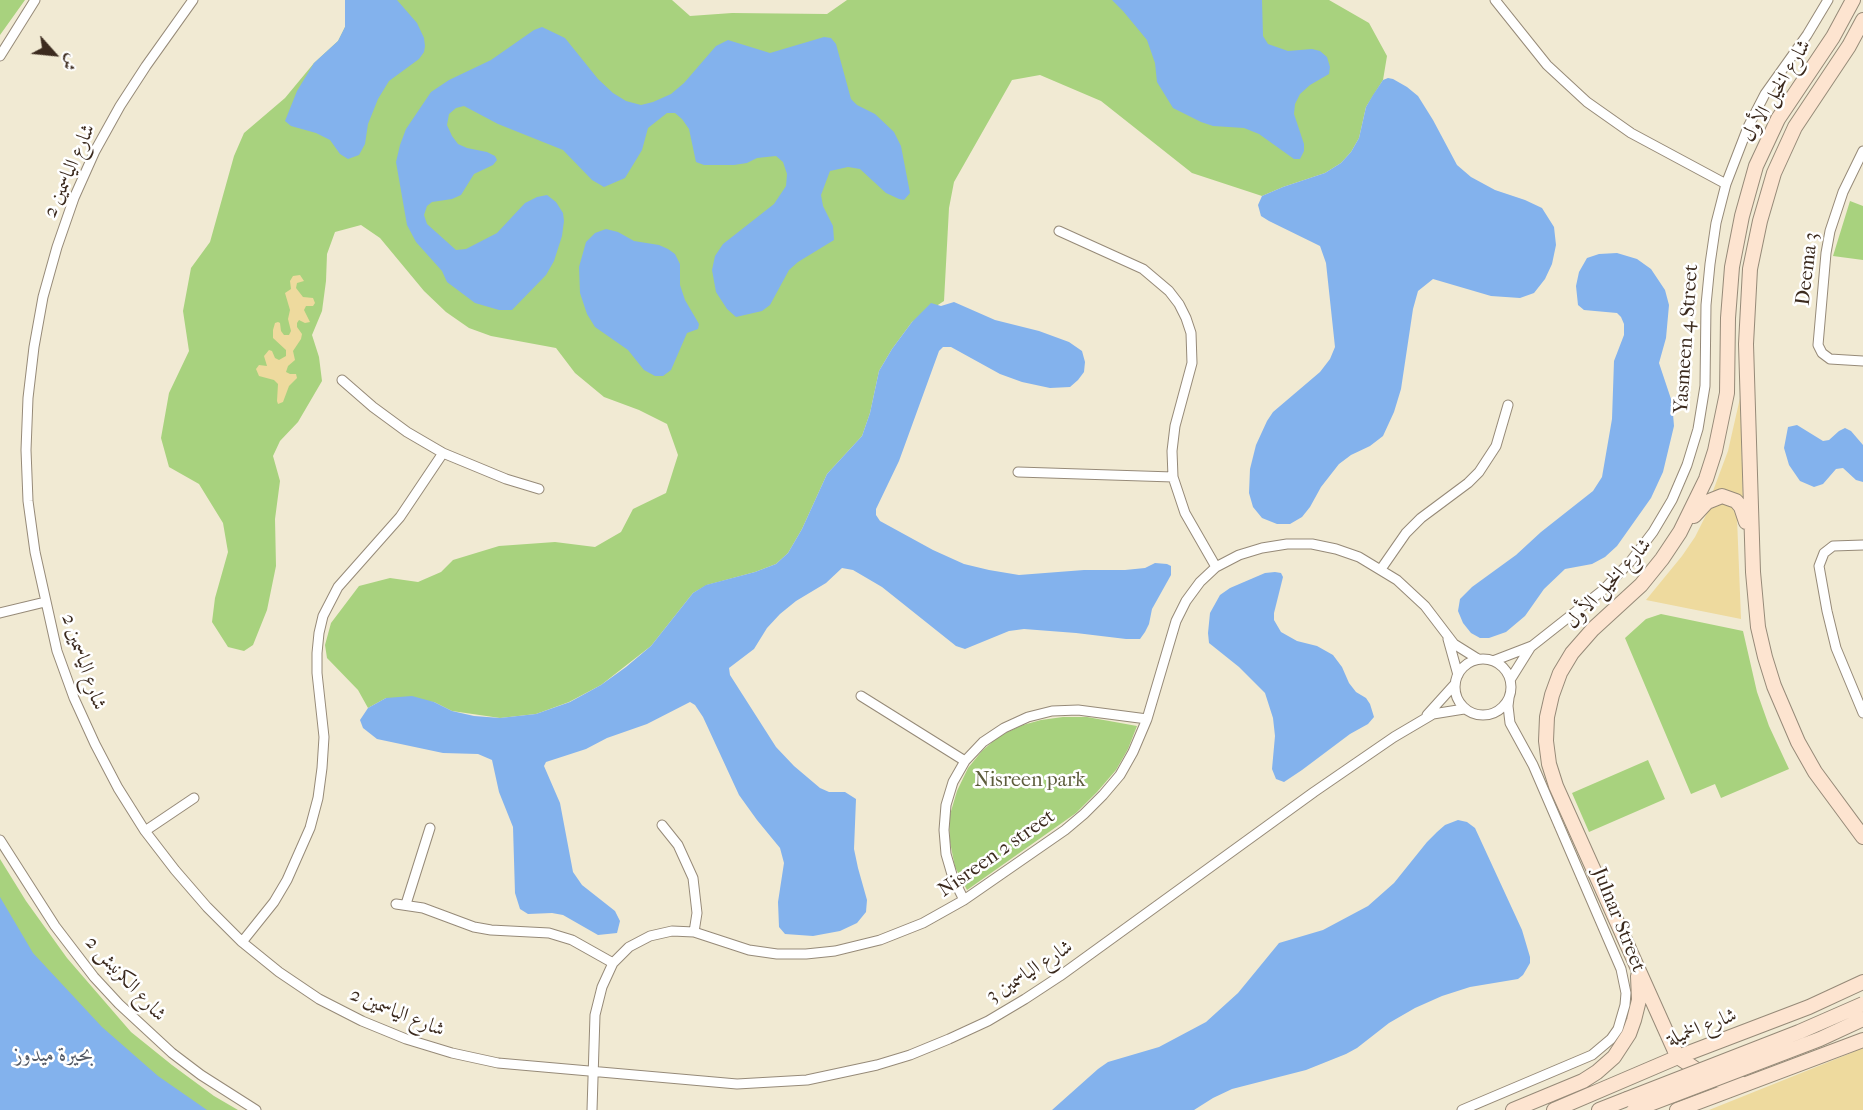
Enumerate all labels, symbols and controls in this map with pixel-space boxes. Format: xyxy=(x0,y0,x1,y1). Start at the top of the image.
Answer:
north arrow xyxy=(24,24,84,84)
street label: شارع الخيل الأول xyxy=(1737,35,1817,147)
text: ش xyxy=(58,51,83,74)
street label: شارع الياسمين 2 xyxy=(39,120,101,222)
street label: Deema 3 xyxy=(1792,231,1824,307)
street label: Yasmeen 4 Street xyxy=(1670,263,1704,415)
street label: شارع الخيل الأول xyxy=(1561,534,1657,634)
street label: شارع الياسمين 2 xyxy=(55,611,111,713)
park label: Nisreen park xyxy=(974,769,1086,793)
street label: Nisreen 2 street xyxy=(934,805,1060,903)
street label: Julnar Street xyxy=(1586,864,1650,976)
street label: شارع الكرنيش 2 xyxy=(79,931,171,1027)
street label: شارع الياسمين 3 xyxy=(982,935,1078,1009)
street label: شارع الياسمين 2 xyxy=(346,983,448,1043)
street label: شارع الخميلة xyxy=(1664,1004,1740,1052)
water label: بحيرة ميدوز xyxy=(14,1043,94,1069)

